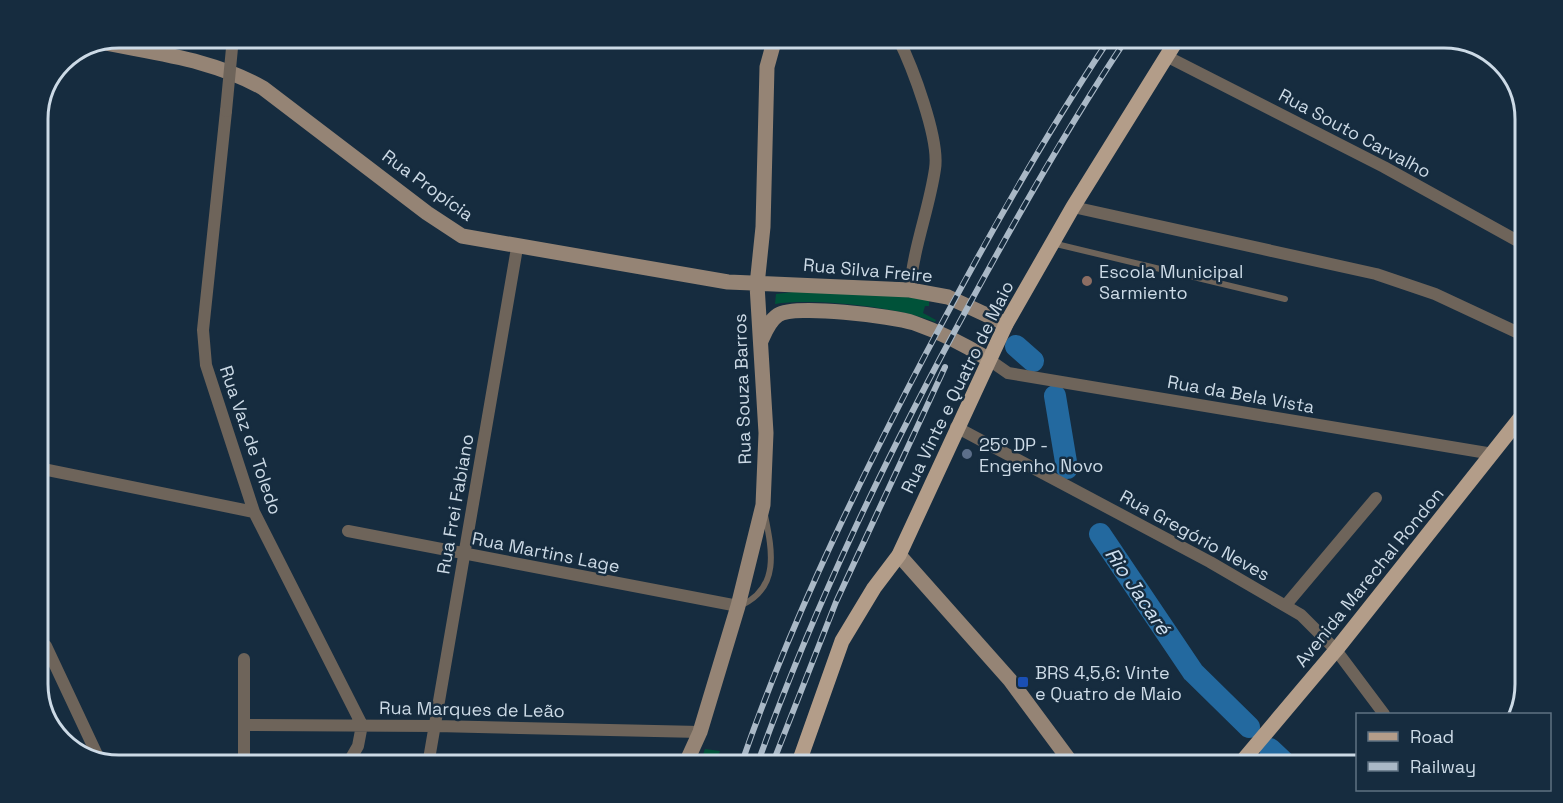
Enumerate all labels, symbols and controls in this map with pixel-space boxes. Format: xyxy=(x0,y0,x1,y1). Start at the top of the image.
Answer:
street label: Rua Souto Carvalho xyxy=(1275,83,1435,183)
street label: Rua Propícia xyxy=(378,144,478,226)
street label: Rua Silva Freire xyxy=(802,253,934,287)
place label: Escola Municipal Sarmiento xyxy=(1099,260,1243,304)
marker: Escola Municipal Sarmiento xyxy=(1080,274,1094,288)
street label: Rua Vinte e Quatro de Maio xyxy=(895,277,1019,497)
street label: Rua Souza Barros xyxy=(728,313,756,465)
street label: Rua Vaz de Toledo xyxy=(215,362,287,518)
street label: Rua da Bela Vista xyxy=(1166,370,1316,418)
street label: Rua Frei Fabiano xyxy=(431,432,479,576)
place label: 25º DP - Engenho Novo xyxy=(979,433,1103,477)
marker: 25º DP - Engenho Novo xyxy=(960,447,974,461)
street label: Avenida Marechal Rondon xyxy=(1289,483,1449,671)
street label: Rua Gregório Neves xyxy=(1116,484,1274,586)
street label: Rua Martins Lage xyxy=(470,526,622,578)
water label: Rio Jacaré xyxy=(1099,542,1177,641)
place label: BRS 4,5,6: Vinte e Quatro de Maio xyxy=(1035,661,1182,705)
marker: BRS 4,5,6: Vinte e Quatro de Maio xyxy=(1016,675,1030,689)
street label: Rua Marques de Leão xyxy=(379,696,565,722)
legend xyxy=(1356,713,1551,791)
text: Road xyxy=(1410,725,1454,748)
text: Railway xyxy=(1410,755,1476,778)

